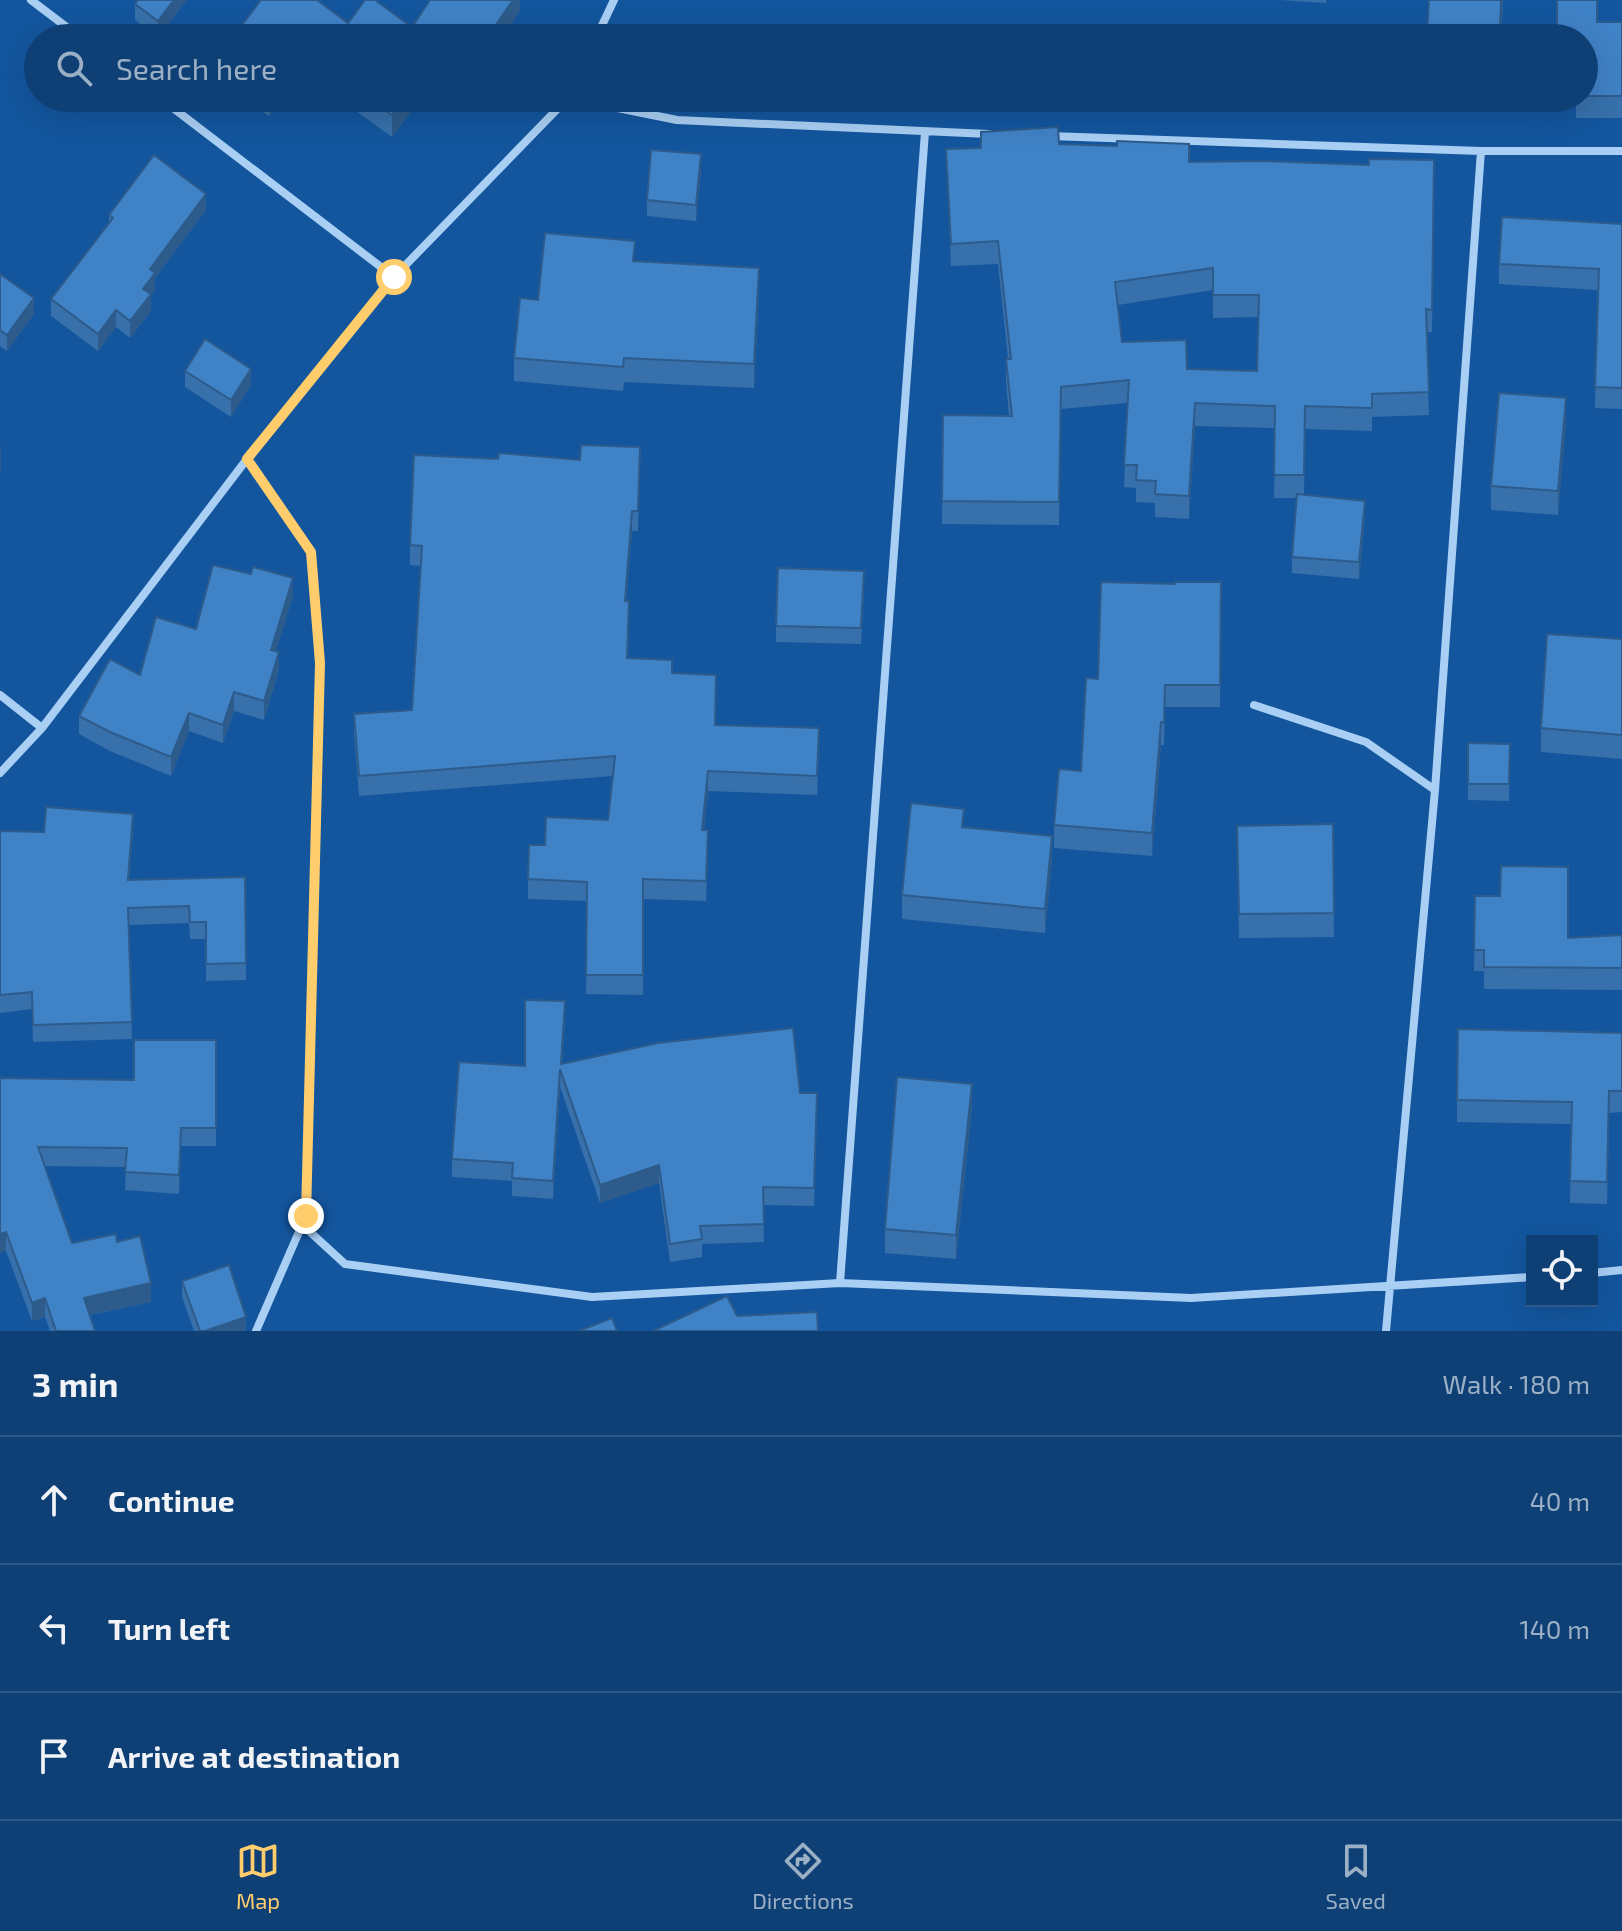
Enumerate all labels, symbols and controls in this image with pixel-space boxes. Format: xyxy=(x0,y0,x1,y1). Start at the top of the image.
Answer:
search box xyxy=(24,24,1598,112)
icon: search xyxy=(52,46,96,90)
text: Search here xyxy=(116,50,277,86)
route start xyxy=(376,259,412,295)
route end xyxy=(288,1198,324,1234)
map controls xyxy=(1526,1235,1598,1307)
button: locate xyxy=(1526,1235,1598,1307)
text: 3 min xyxy=(32,1363,118,1404)
text: Walk · 180 m xyxy=(1443,1368,1590,1399)
icon: ahead xyxy=(32,1478,76,1522)
text: Continue xyxy=(108,1482,235,1518)
text: 40 m xyxy=(1530,1485,1590,1516)
icon: left xyxy=(32,1606,76,1650)
text: Turn left xyxy=(108,1610,230,1646)
text: 140 m xyxy=(1519,1613,1590,1644)
icon: arrive xyxy=(32,1734,76,1778)
text: Arrive at destination xyxy=(108,1738,400,1774)
tab: Map xyxy=(236,1839,280,1913)
tab: Directions xyxy=(752,1839,854,1913)
tab: Saved xyxy=(1326,1839,1386,1913)

